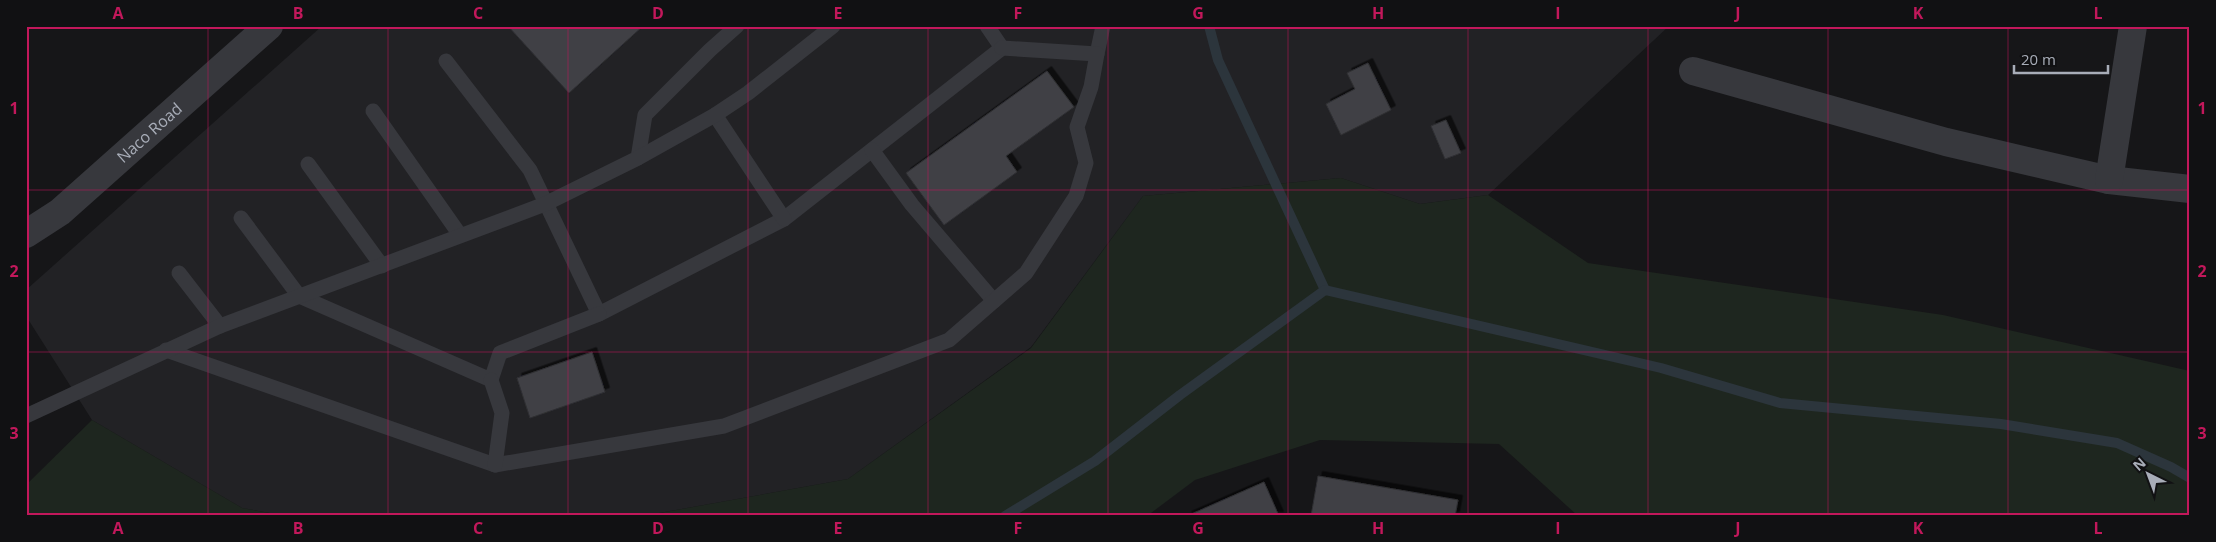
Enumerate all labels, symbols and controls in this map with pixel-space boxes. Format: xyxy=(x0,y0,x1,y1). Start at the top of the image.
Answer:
text: A xyxy=(112,2,124,24)
text: B xyxy=(293,2,303,24)
text: C xyxy=(473,2,483,24)
text: D xyxy=(652,2,664,24)
text: E xyxy=(834,2,843,24)
text: F xyxy=(1014,2,1022,24)
text: G xyxy=(1192,2,1204,24)
text: H xyxy=(1372,2,1384,24)
text: I xyxy=(1555,2,1561,24)
text: J xyxy=(1733,2,1741,24)
text: K xyxy=(1913,2,1924,24)
text: L xyxy=(2093,2,2103,24)
scale bar xyxy=(2014,42,2107,74)
text: 20 m xyxy=(2021,49,2056,69)
text: 1 xyxy=(9,97,19,119)
text: 1 xyxy=(2197,97,2207,119)
street label: Naco Road xyxy=(112,98,187,168)
text: 2 xyxy=(9,260,19,282)
text: 2 xyxy=(2197,260,2207,282)
text: 3 xyxy=(9,422,19,444)
text: 3 xyxy=(2197,422,2207,444)
north arrow xyxy=(2124,450,2174,500)
text: N xyxy=(2128,453,2150,475)
text: A xyxy=(112,517,124,539)
text: B xyxy=(293,517,303,539)
text: C xyxy=(473,517,483,539)
text: D xyxy=(652,517,664,539)
text: E xyxy=(834,517,843,539)
text: F xyxy=(1014,517,1022,539)
text: G xyxy=(1192,517,1204,539)
text: H xyxy=(1372,517,1384,539)
text: I xyxy=(1555,517,1561,539)
text: J xyxy=(1733,517,1741,539)
text: K xyxy=(1913,517,1924,539)
text: L xyxy=(2093,517,2103,539)

